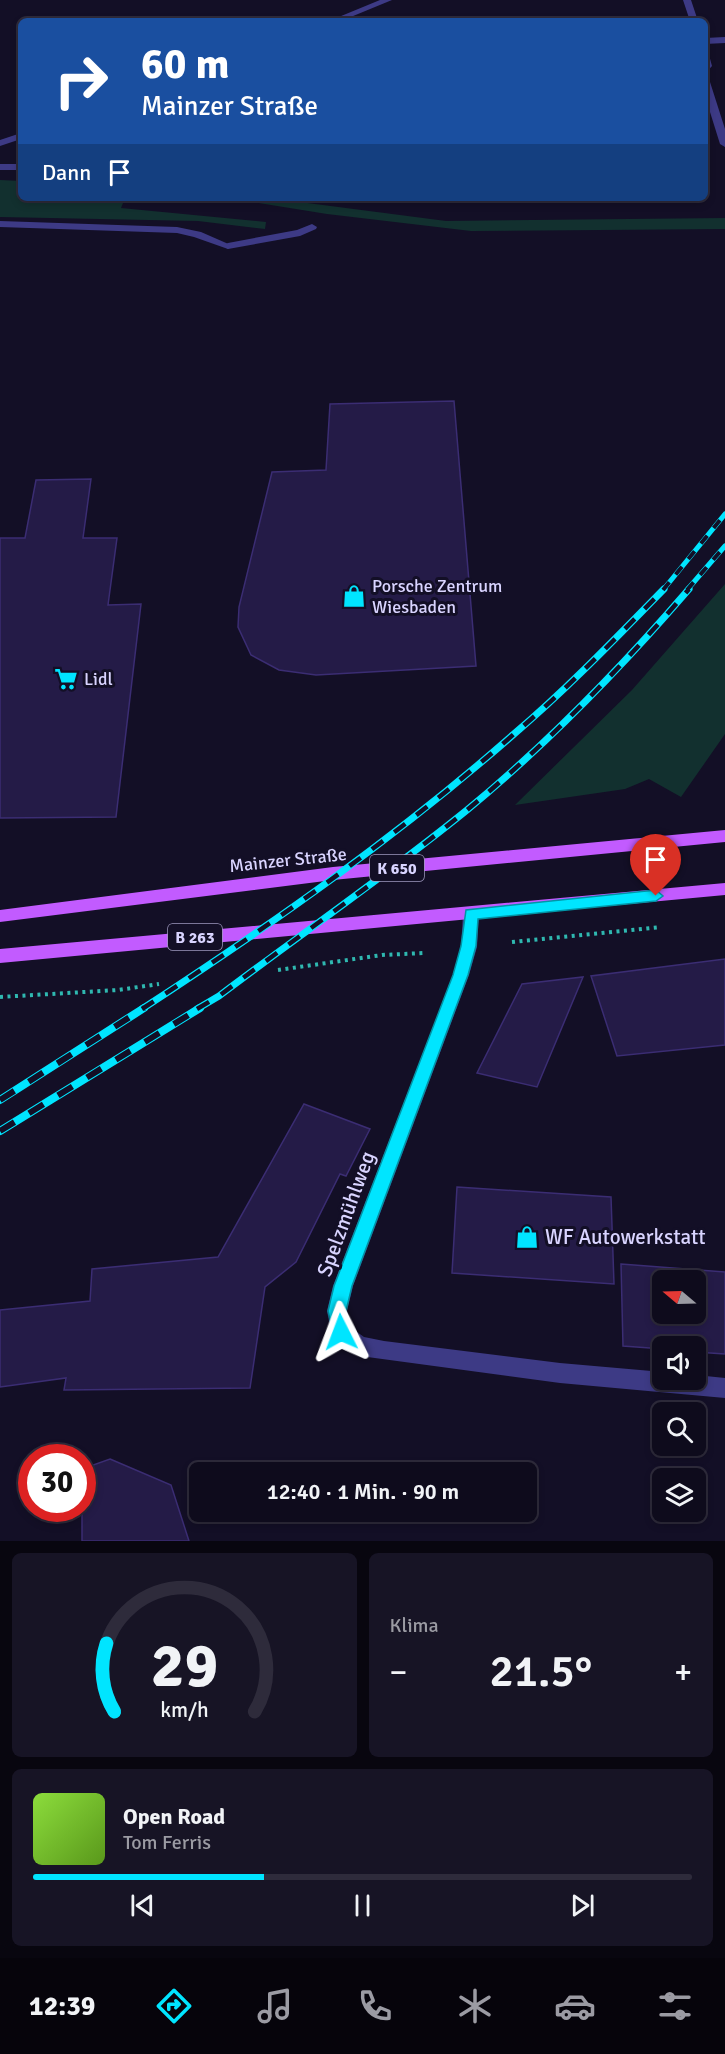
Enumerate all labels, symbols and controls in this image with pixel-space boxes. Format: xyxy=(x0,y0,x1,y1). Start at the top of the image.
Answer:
text: 60 m xyxy=(141,39,230,90)
icon: right xyxy=(42,42,120,120)
text: Mainzer Straße xyxy=(141,90,318,123)
icon: arrive xyxy=(103,156,136,189)
text: Dann xyxy=(42,159,91,186)
place label: Porsche Zentrum Wiesbaden xyxy=(372,575,502,618)
shop icon: Porsche Zentrum Wiesbaden xyxy=(341,583,367,609)
supermarket icon: Lidl xyxy=(53,666,79,692)
place label: Lidl xyxy=(84,668,113,690)
pin xyxy=(630,834,681,896)
street label: Mainzer Straße xyxy=(228,843,348,877)
icon: arrive xyxy=(639,843,672,876)
road number: K 650 xyxy=(370,855,424,881)
road number: B 263 xyxy=(168,924,222,950)
street label: Spelzmühlweg xyxy=(311,1148,381,1280)
shop icon: WF Autowerkstatt xyxy=(514,1224,540,1250)
place label: WF Autowerkstatt xyxy=(545,1224,706,1250)
north arrow xyxy=(652,1270,706,1324)
map controls xyxy=(652,1270,706,1522)
position arrow xyxy=(309,1300,373,1364)
button: sound xyxy=(652,1336,706,1390)
button: search xyxy=(652,1402,706,1456)
speed limit sign: 30 xyxy=(18,1444,96,1522)
button: layers xyxy=(652,1468,706,1522)
text: 12:40 · 1 Min. · 90 m xyxy=(267,1478,459,1505)
text: Klima xyxy=(390,1613,439,1638)
text: 29 xyxy=(151,1627,218,1704)
text: 21.5° xyxy=(489,1644,592,1699)
text: − xyxy=(390,1652,407,1693)
text: + xyxy=(674,1652,692,1693)
text: km/h xyxy=(160,1697,209,1723)
text: Open Road xyxy=(123,1803,225,1830)
text: Tom Ferris xyxy=(123,1830,211,1855)
icon: previous xyxy=(126,1889,159,1922)
icon: pause xyxy=(346,1889,379,1922)
icon: next xyxy=(566,1889,599,1922)
icon: directions xyxy=(153,1985,195,2027)
icon: music xyxy=(254,1985,296,2027)
icon: phone xyxy=(354,1985,396,2027)
icon: climate xyxy=(454,1985,496,2027)
icon: car xyxy=(554,1985,596,2027)
icon: filters xyxy=(654,1985,696,2027)
text: 12:39 xyxy=(29,1990,95,2023)

